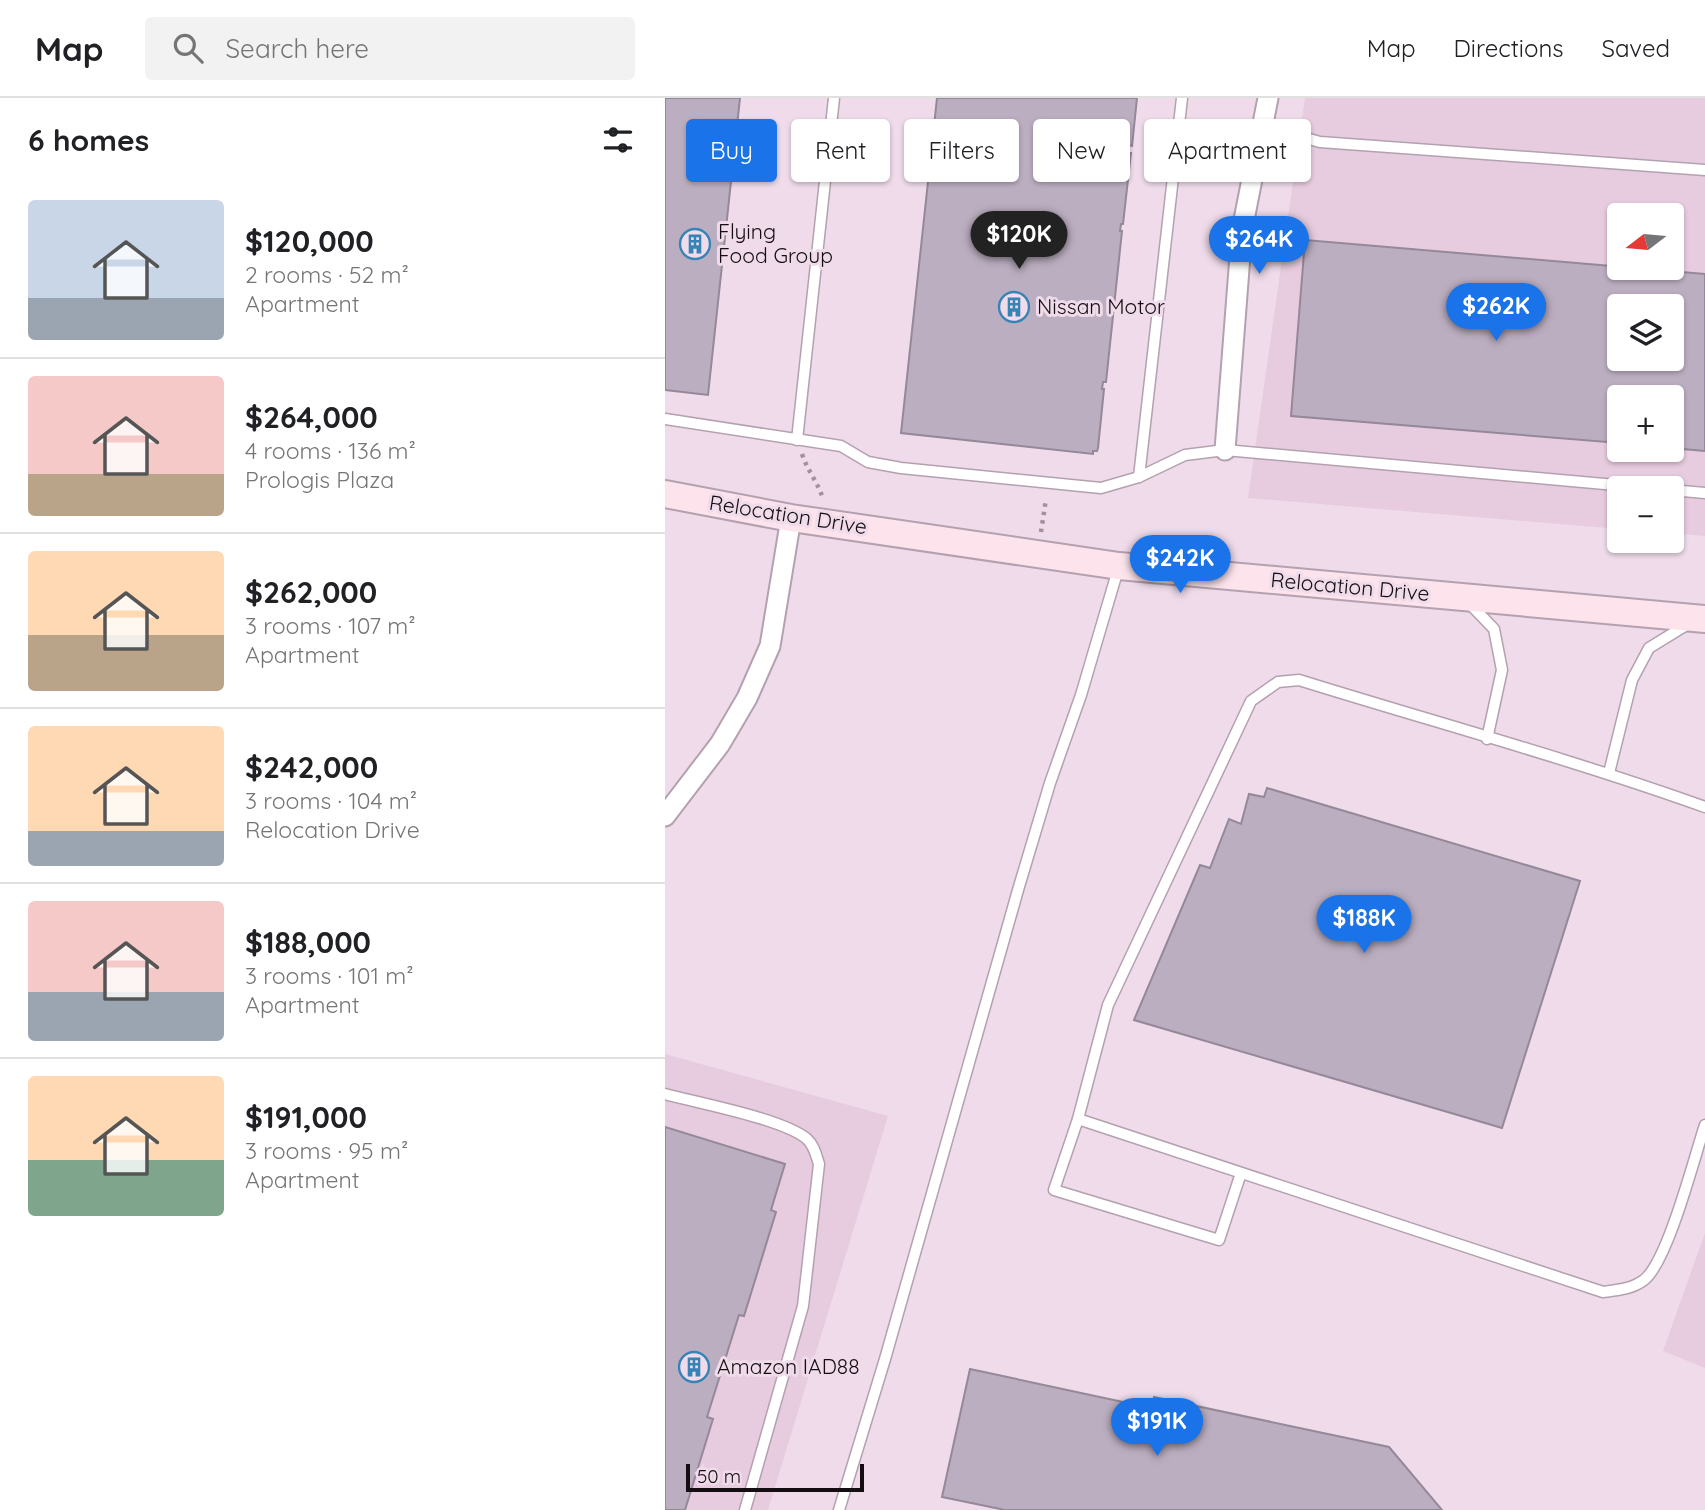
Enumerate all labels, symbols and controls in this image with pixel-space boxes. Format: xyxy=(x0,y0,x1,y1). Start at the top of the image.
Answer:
search box xyxy=(145,17,635,80)
text: Map xyxy=(35,28,103,69)
icon: search xyxy=(169,29,207,67)
text: Search here xyxy=(225,32,369,65)
text: Map xyxy=(1367,33,1416,63)
text: Directions xyxy=(1454,33,1564,63)
text: Saved xyxy=(1602,33,1670,63)
chip: Buy xyxy=(686,119,777,182)
chip: Rent xyxy=(791,119,890,182)
chip: Filters xyxy=(904,119,1019,182)
chip: New xyxy=(1033,119,1130,182)
chip: Apartment xyxy=(1144,119,1311,182)
text: 6 homes xyxy=(28,121,149,159)
icon: filters xyxy=(599,121,637,159)
north arrow xyxy=(1607,203,1683,280)
map controls xyxy=(1607,203,1684,553)
pin: $120K xyxy=(970,212,1068,271)
pin: $264K xyxy=(1210,216,1308,276)
place label: Flying Food Group xyxy=(718,218,833,268)
text: $120K xyxy=(987,219,1051,248)
text: $120,000 xyxy=(245,222,374,260)
text: $264K xyxy=(1225,224,1293,253)
building icon: Flying Food Group xyxy=(678,227,712,261)
icon: home xyxy=(84,228,168,312)
text: 2 rooms · 52 m² xyxy=(245,260,409,289)
pin: $262K xyxy=(1447,284,1545,343)
text: Apartment xyxy=(245,289,359,318)
building icon: Nissan Motor xyxy=(997,290,1031,324)
text: $262K xyxy=(1462,291,1530,320)
place label: Nissan Motor xyxy=(1037,293,1165,319)
button: layers xyxy=(1607,294,1684,371)
button: + xyxy=(1607,385,1684,462)
text: $264,000 xyxy=(245,398,378,436)
icon: home xyxy=(84,404,168,488)
text: 4 rooms · 136 m² xyxy=(245,436,416,465)
text: Prologis Plaza xyxy=(245,465,394,494)
button: − xyxy=(1607,476,1684,553)
street label: Relocation Drive xyxy=(707,489,869,539)
pin: $242K xyxy=(1131,536,1229,595)
text: $242K xyxy=(1146,543,1214,572)
street label: Relocation Drive xyxy=(1270,566,1431,606)
text: $262,000 xyxy=(245,573,377,611)
icon: home xyxy=(84,579,168,663)
text: 3 rooms · 107 m² xyxy=(245,611,416,640)
text: Apartment xyxy=(245,640,359,669)
text: $242,000 xyxy=(245,748,378,786)
icon: home xyxy=(84,754,168,838)
text: 3 rooms · 104 m² xyxy=(245,786,417,815)
text: Relocation Drive xyxy=(245,815,420,844)
pin: $188K xyxy=(1315,896,1413,955)
text: $188K xyxy=(1333,903,1395,932)
text: $188,000 xyxy=(245,923,371,961)
icon: home xyxy=(84,929,168,1013)
text: 3 rooms · 101 m² xyxy=(245,961,414,990)
text: Apartment xyxy=(245,990,359,1019)
text: $191,000 xyxy=(245,1098,367,1136)
icon: home xyxy=(84,1104,168,1188)
text: 3 rooms · 95 m² xyxy=(245,1136,408,1165)
text: Apartment xyxy=(245,1165,359,1194)
building icon: Amazon IAD88 xyxy=(677,1350,711,1384)
place label: Amazon IAD88 xyxy=(717,1353,860,1379)
pin: $191K xyxy=(1108,1398,1206,1458)
text: $191K xyxy=(1127,1406,1187,1435)
scale bar xyxy=(686,1461,865,1493)
text: 50 m xyxy=(697,1464,741,1488)

